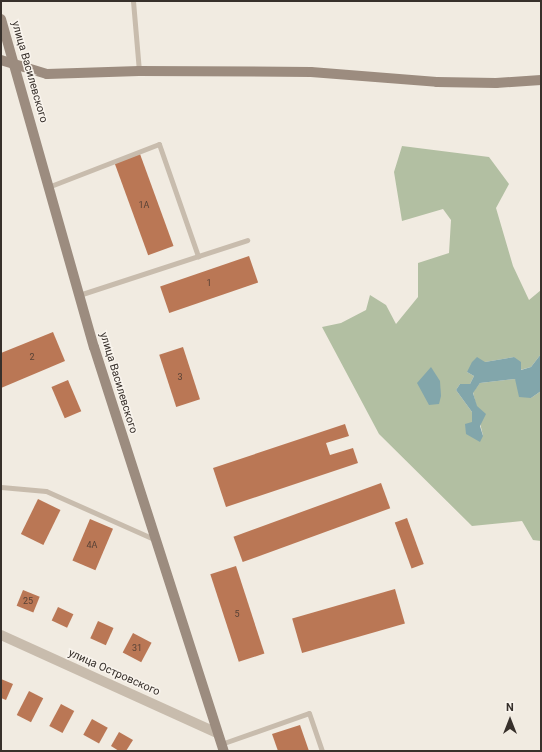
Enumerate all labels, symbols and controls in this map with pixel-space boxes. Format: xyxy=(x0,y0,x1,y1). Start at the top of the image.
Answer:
street label: улица Василевского xyxy=(8,20,50,124)
house number: 1А xyxy=(139,200,149,210)
house number: 1 xyxy=(206,278,212,288)
street label: улица Василевского xyxy=(96,331,140,435)
house number: 2 xyxy=(29,352,35,362)
house number: 3 xyxy=(177,372,183,382)
house number: 4А xyxy=(87,540,97,550)
house number: 25 xyxy=(23,596,33,606)
house number: 5 xyxy=(234,609,240,619)
house number: 31 xyxy=(132,643,142,653)
street label: улица Островского xyxy=(66,647,162,699)
north arrow xyxy=(490,700,530,740)
text: N xyxy=(506,701,514,714)

